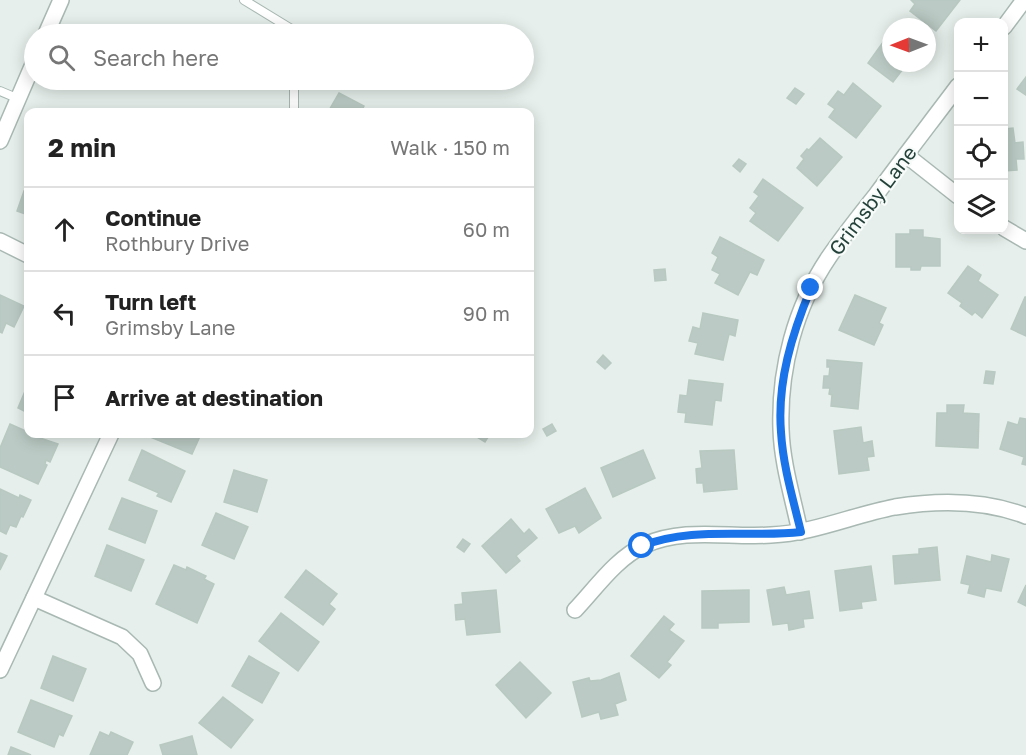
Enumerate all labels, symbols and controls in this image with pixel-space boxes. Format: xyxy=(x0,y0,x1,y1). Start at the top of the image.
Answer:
north arrow xyxy=(882,18,936,72)
map controls xyxy=(954,18,1008,234)
button: + xyxy=(954,18,1008,72)
search box xyxy=(24,24,534,90)
icon: search xyxy=(45,41,78,74)
text: Search here xyxy=(93,44,219,71)
button: − xyxy=(954,72,1008,126)
button: locate xyxy=(954,126,1008,180)
text: 2 min xyxy=(48,132,116,163)
text: Walk · 150 m xyxy=(390,135,510,159)
street label: Grimsby Lane xyxy=(823,141,921,259)
button: layers xyxy=(954,180,1008,234)
text: Continue xyxy=(105,204,201,231)
icon: ahead xyxy=(48,213,81,246)
text: 60 m xyxy=(463,217,510,241)
text: Rothbury Drive xyxy=(105,231,249,255)
route end xyxy=(797,274,823,300)
text: Turn left xyxy=(105,288,196,315)
icon: left xyxy=(48,297,81,330)
text: 90 m xyxy=(463,301,510,325)
text: Grimsby Lane xyxy=(105,315,235,339)
icon: arrive xyxy=(48,381,81,414)
text: Arrive at destination xyxy=(105,384,323,411)
route start xyxy=(628,532,654,558)

